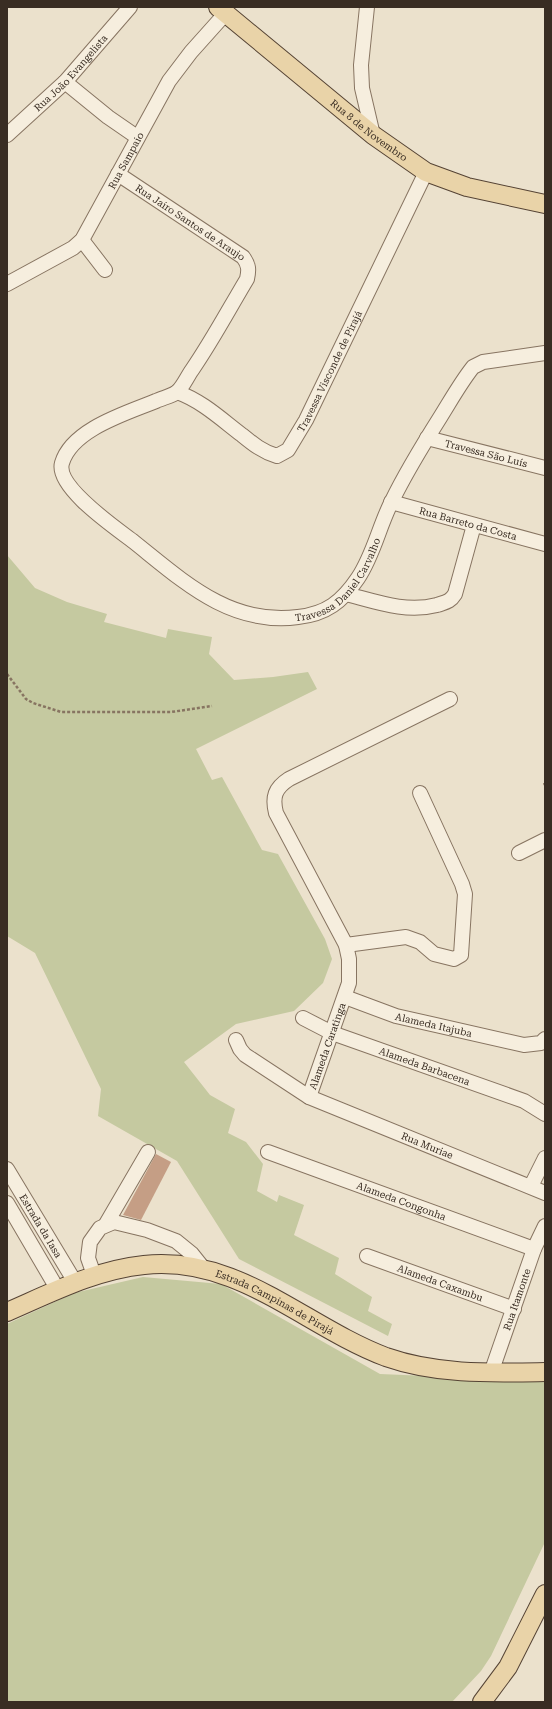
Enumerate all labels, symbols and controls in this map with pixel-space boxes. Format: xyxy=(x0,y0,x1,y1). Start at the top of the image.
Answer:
street label: Rua João Evangelista xyxy=(32,32,110,114)
street label: Rua 8 de Novembro xyxy=(328,97,410,163)
street label: Rua Sampaio xyxy=(106,130,146,191)
street label: Rua Jairo Santos de Araujo xyxy=(133,182,247,263)
street label: Travessa Visconde de Pirajá xyxy=(295,308,364,434)
street label: Travessa São Luís xyxy=(443,438,529,469)
street label: Rua Barreto da Costa xyxy=(418,505,519,542)
street label: Travessa Daniel Carvalho xyxy=(294,536,382,623)
street label: Alameda Caratinga xyxy=(307,1001,348,1091)
street label: Alameda Itajuba xyxy=(394,1011,474,1039)
street label: Alameda Barbacena xyxy=(378,1045,472,1088)
street label: Rua Muriae xyxy=(400,1130,455,1161)
street label: Alameda Congonha xyxy=(355,1180,448,1223)
street label: Estrada da Iasa xyxy=(17,1192,64,1260)
street label: Alameda Caxambu xyxy=(396,1262,485,1304)
street label: Rua Itamonte xyxy=(501,1267,533,1332)
street label: Estrada Campinas de Pirajá xyxy=(214,1268,336,1337)

